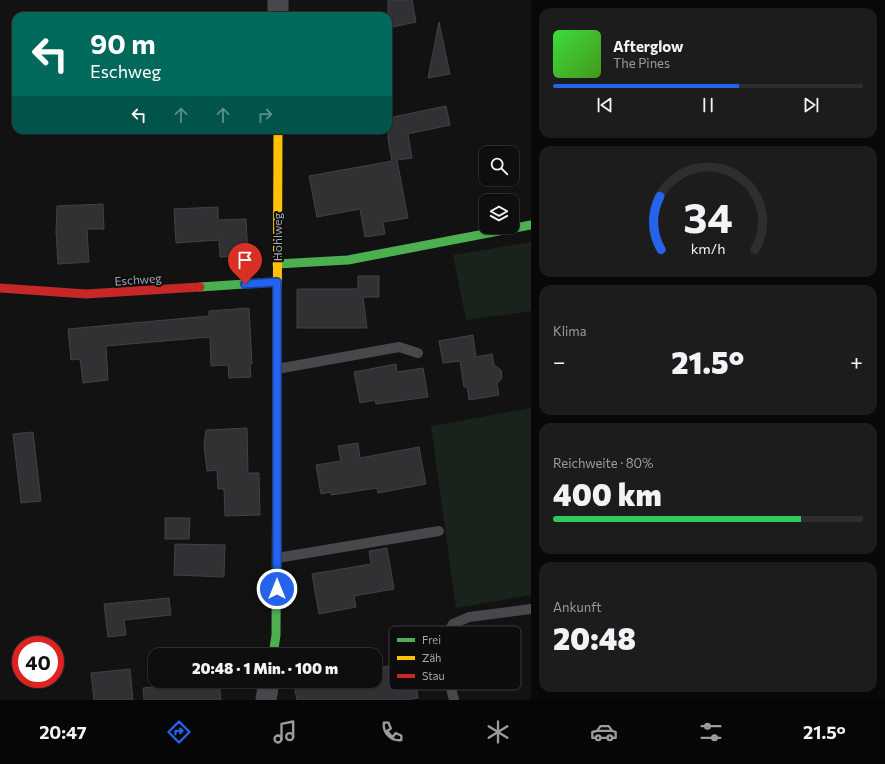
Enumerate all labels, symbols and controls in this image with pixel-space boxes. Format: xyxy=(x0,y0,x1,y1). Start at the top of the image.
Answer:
text: 90 m xyxy=(90,26,156,60)
icon: left xyxy=(24,28,76,80)
text: Afterglow xyxy=(613,37,683,55)
text: The Pines xyxy=(613,55,670,71)
text: Eschweg xyxy=(90,60,161,82)
icon: previous xyxy=(594,94,616,116)
icon: pause xyxy=(697,94,719,116)
icon: next xyxy=(800,94,822,116)
icon: left xyxy=(128,104,150,126)
icon: ahead xyxy=(170,104,192,126)
icon: ahead xyxy=(212,104,234,126)
icon: right xyxy=(254,104,276,126)
map controls xyxy=(479,146,519,234)
button: search xyxy=(479,146,519,186)
text: 34 xyxy=(683,190,733,241)
button: layers xyxy=(479,194,519,234)
street label: Hohlweg xyxy=(270,212,284,261)
text: km/h xyxy=(691,238,725,256)
pin xyxy=(228,243,262,284)
icon: arrive xyxy=(234,249,256,271)
street label: Eschweg xyxy=(114,270,163,288)
text: Klima xyxy=(553,323,587,339)
text: 21.5° xyxy=(671,343,744,380)
text: − xyxy=(553,348,566,375)
text: + xyxy=(850,348,863,375)
text: Reichweite · 80% xyxy=(553,455,654,471)
text: 400 km xyxy=(553,475,662,512)
position arrow xyxy=(256,568,298,610)
text: Ankunft xyxy=(553,599,602,615)
text: 20:48 xyxy=(553,619,636,656)
legend xyxy=(389,626,521,690)
text: Frei xyxy=(422,633,441,646)
speed limit sign: 40 xyxy=(12,636,64,688)
text: Zäh xyxy=(422,651,441,664)
text: 20:48 · 1 Min. · 100 m xyxy=(192,659,338,677)
text: Stau xyxy=(422,669,445,682)
icon: directions xyxy=(165,718,193,746)
icon: music xyxy=(271,718,299,746)
icon: phone xyxy=(378,718,406,746)
icon: climate xyxy=(484,718,512,746)
icon: car xyxy=(590,718,618,746)
icon: filters xyxy=(697,718,725,746)
text: 20:47 xyxy=(39,721,87,743)
text: 21.5° xyxy=(803,721,846,743)

